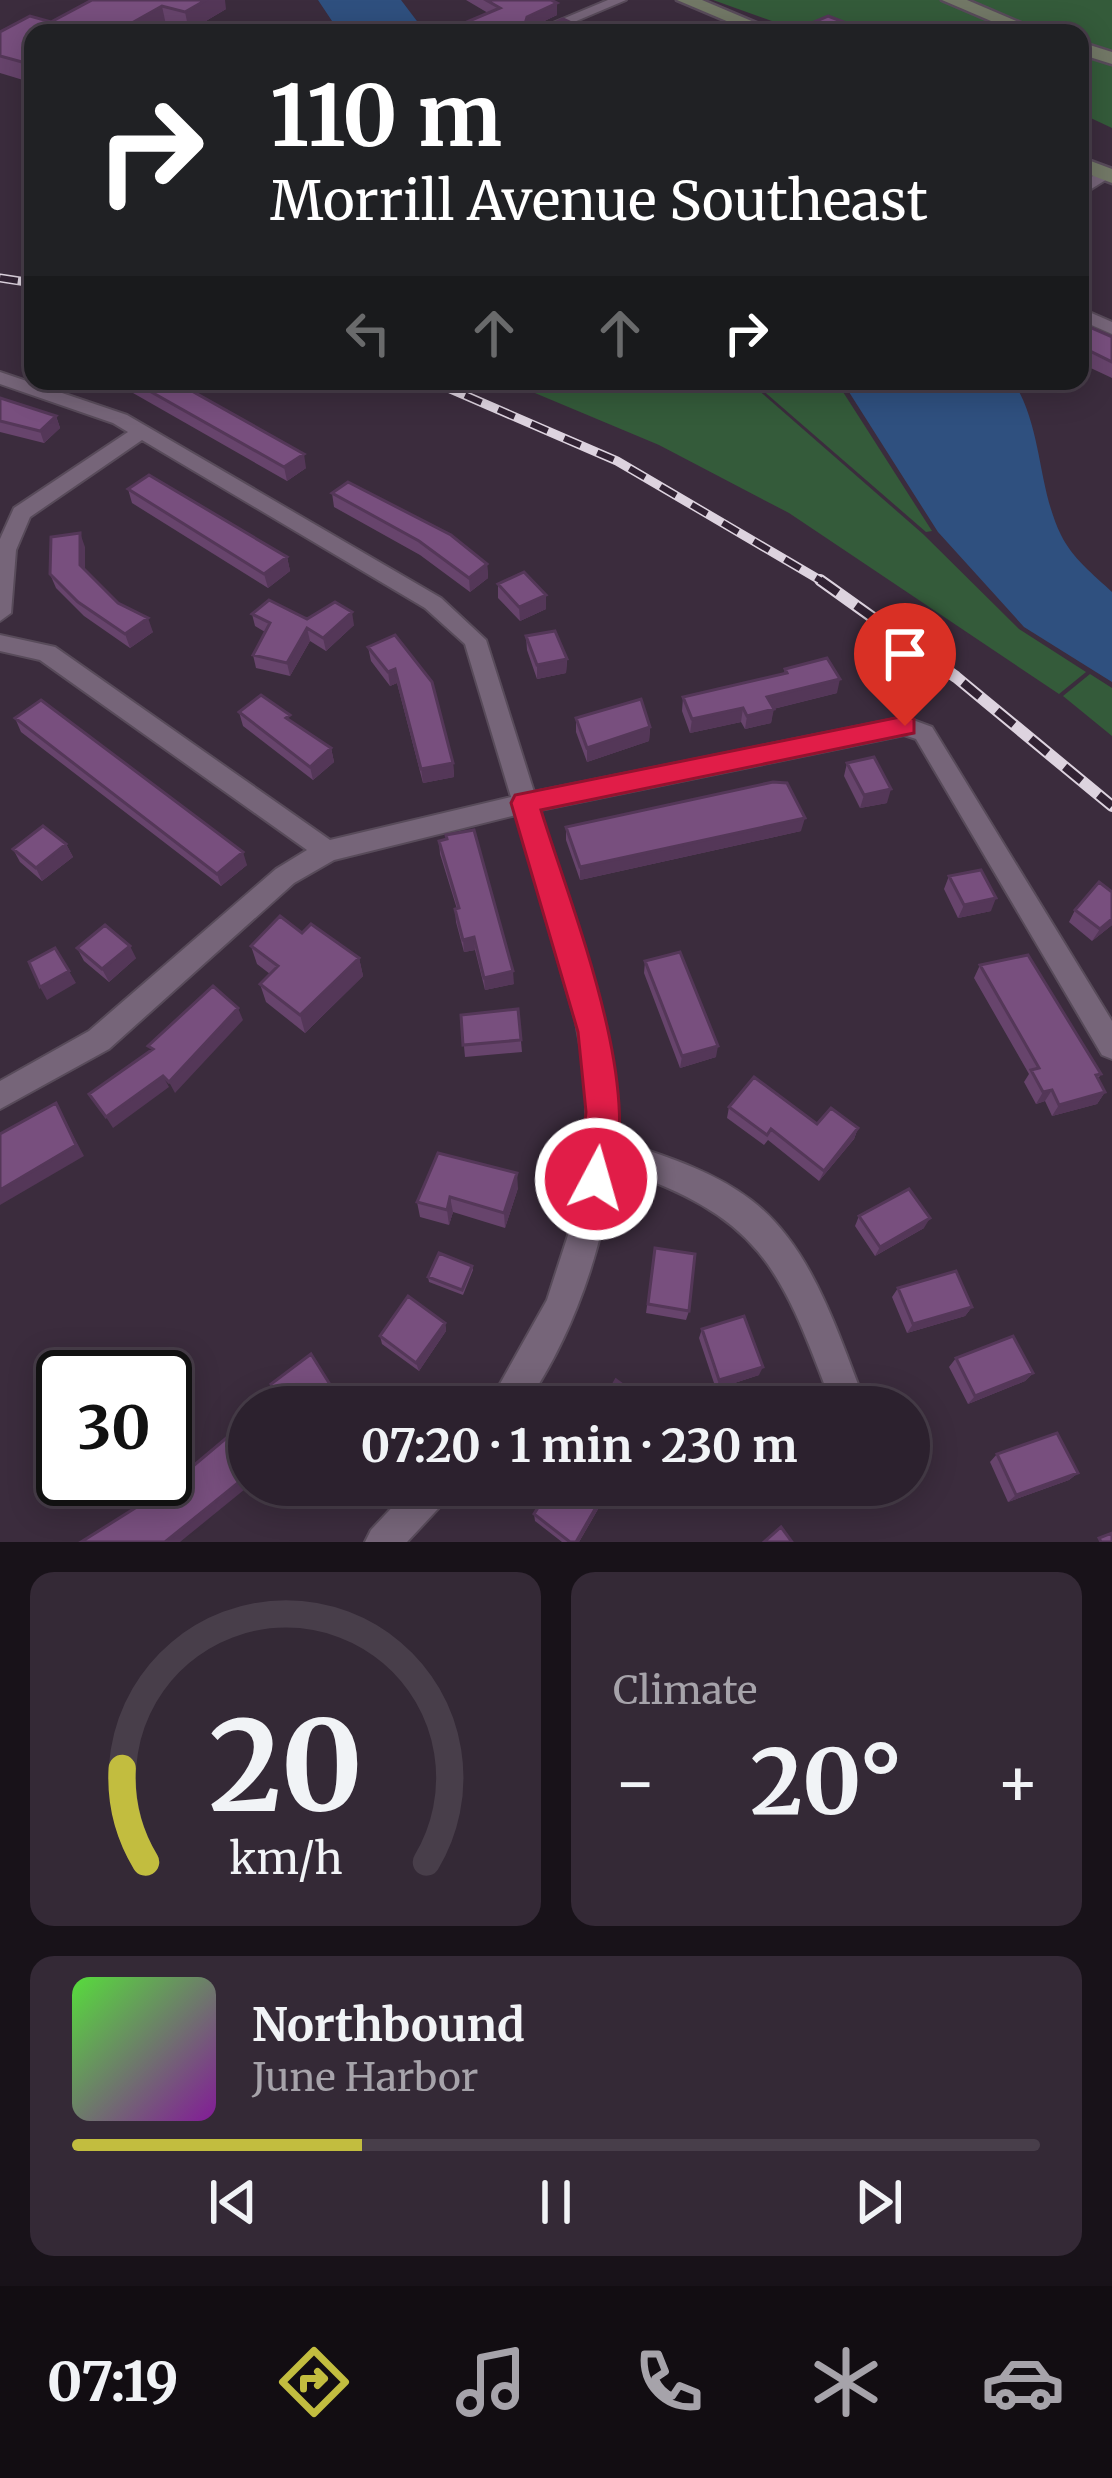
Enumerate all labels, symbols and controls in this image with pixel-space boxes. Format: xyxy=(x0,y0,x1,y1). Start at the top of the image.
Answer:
text: 110 m xyxy=(270,63,502,169)
icon: right xyxy=(72,72,228,228)
text: Morrill Avenue Southeast xyxy=(270,167,928,235)
icon: left xyxy=(335,300,401,366)
icon: ahead xyxy=(461,300,527,366)
icon: ahead xyxy=(587,300,653,366)
icon: right xyxy=(713,300,779,366)
pin xyxy=(854,603,956,726)
icon: arrive xyxy=(872,621,938,687)
position arrow xyxy=(533,1116,659,1242)
speed limit sign: 30 xyxy=(36,1350,192,1506)
text: 07:20 · 1 min · 230 m xyxy=(361,1418,797,1474)
text: Climate xyxy=(613,1666,757,1715)
text: 20 xyxy=(208,1688,363,1845)
text: 20° xyxy=(750,1725,903,1839)
text: − xyxy=(613,1741,657,1824)
text: + xyxy=(996,1741,1040,1824)
text: km/h xyxy=(229,1832,342,1886)
text: Northbound xyxy=(252,1997,525,2053)
text: June Harbor xyxy=(252,2053,478,2102)
icon: previous xyxy=(200,2169,266,2235)
icon: pause xyxy=(523,2169,589,2235)
icon: next xyxy=(846,2169,912,2235)
icon: directions xyxy=(272,2340,356,2424)
icon: music xyxy=(449,2340,533,2424)
icon: phone xyxy=(627,2340,711,2424)
icon: climate xyxy=(804,2340,888,2424)
icon: car xyxy=(981,2340,1065,2424)
text: 07:19 xyxy=(47,2348,179,2416)

